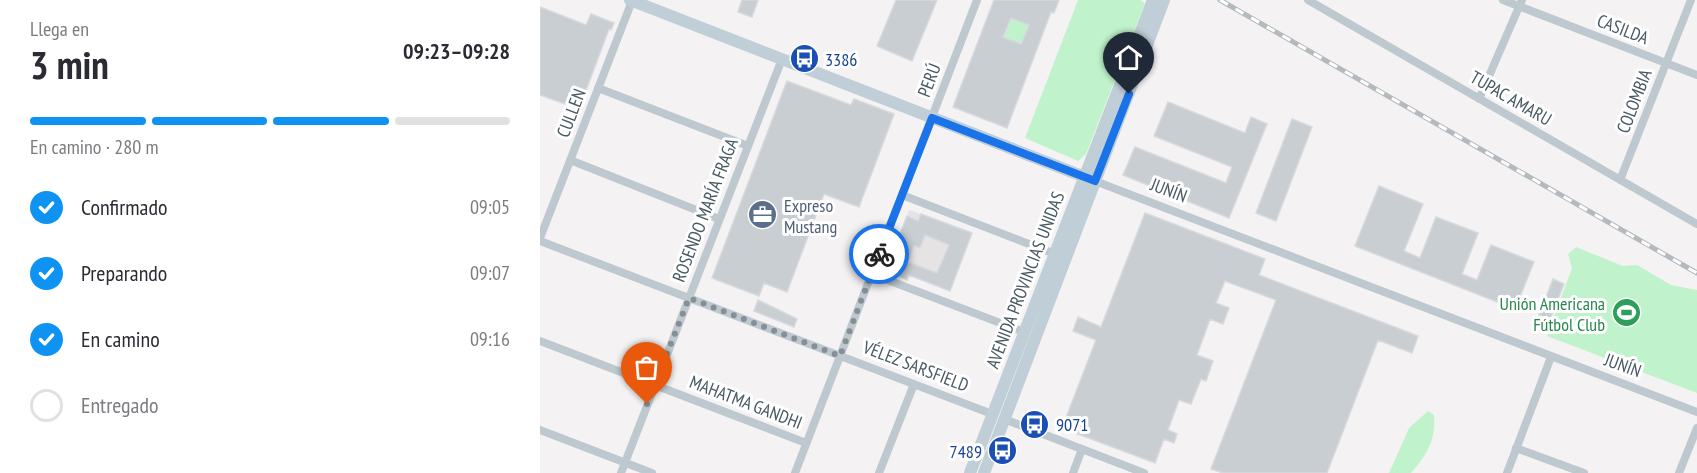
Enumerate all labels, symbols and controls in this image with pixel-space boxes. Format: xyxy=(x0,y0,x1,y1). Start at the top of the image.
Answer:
street label: CASILDA xyxy=(1594,9,1652,49)
text: Llega en xyxy=(30,16,89,42)
pin xyxy=(1103,32,1154,94)
text: 09:23–09:28 xyxy=(403,37,510,65)
text: 3 min xyxy=(30,39,109,90)
icon: home xyxy=(1112,41,1145,74)
bus stop icon: 3386 xyxy=(788,43,820,75)
place label: 3386 xyxy=(825,48,857,71)
street label: PERÚ xyxy=(912,60,946,100)
street label: TUPAC AMARU xyxy=(1466,65,1556,131)
street label: COLOMBIA xyxy=(1611,65,1657,136)
street label: CULLEN xyxy=(551,86,591,140)
text: En camino · 280 m xyxy=(30,134,159,160)
street label: ROSENDO MARÍA FRAGA xyxy=(667,134,743,285)
street label: JUNÍN xyxy=(1147,172,1191,207)
street label: AVENIDA PROVINCIAS UNIDAS xyxy=(981,188,1069,372)
icon: check xyxy=(30,191,63,224)
text: Confirmado xyxy=(81,193,167,221)
text: 09:05 xyxy=(470,194,510,220)
place label: Expreso Mustang xyxy=(784,194,837,238)
office icon: Expreso Mustang xyxy=(747,199,779,231)
courier xyxy=(849,224,909,284)
icon: bike xyxy=(863,238,896,271)
icon: check xyxy=(30,257,63,290)
text: Preparando xyxy=(81,259,167,287)
text: 09:07 xyxy=(470,260,510,286)
place label: Unión Americana Fútbol Club xyxy=(1500,292,1605,336)
sports icon: Unión Americana Fútbol Club xyxy=(1610,297,1642,329)
icon: check xyxy=(30,323,63,356)
text: En camino xyxy=(81,325,160,353)
text: 09:16 xyxy=(470,326,510,352)
street label: VÉLEZ SARSFIELD xyxy=(859,335,972,397)
pin xyxy=(621,342,672,404)
street label: JUNÍN xyxy=(1601,347,1644,382)
icon: bag xyxy=(630,351,663,384)
street label: MAHATMA GANDHI xyxy=(686,370,806,434)
text: Entregado xyxy=(81,391,158,419)
bus stop icon: 9071 xyxy=(1019,408,1051,440)
place label: 9071 xyxy=(1056,413,1088,436)
bus stop icon: 7489 xyxy=(987,435,1019,467)
place label: 7489 xyxy=(950,440,982,463)

